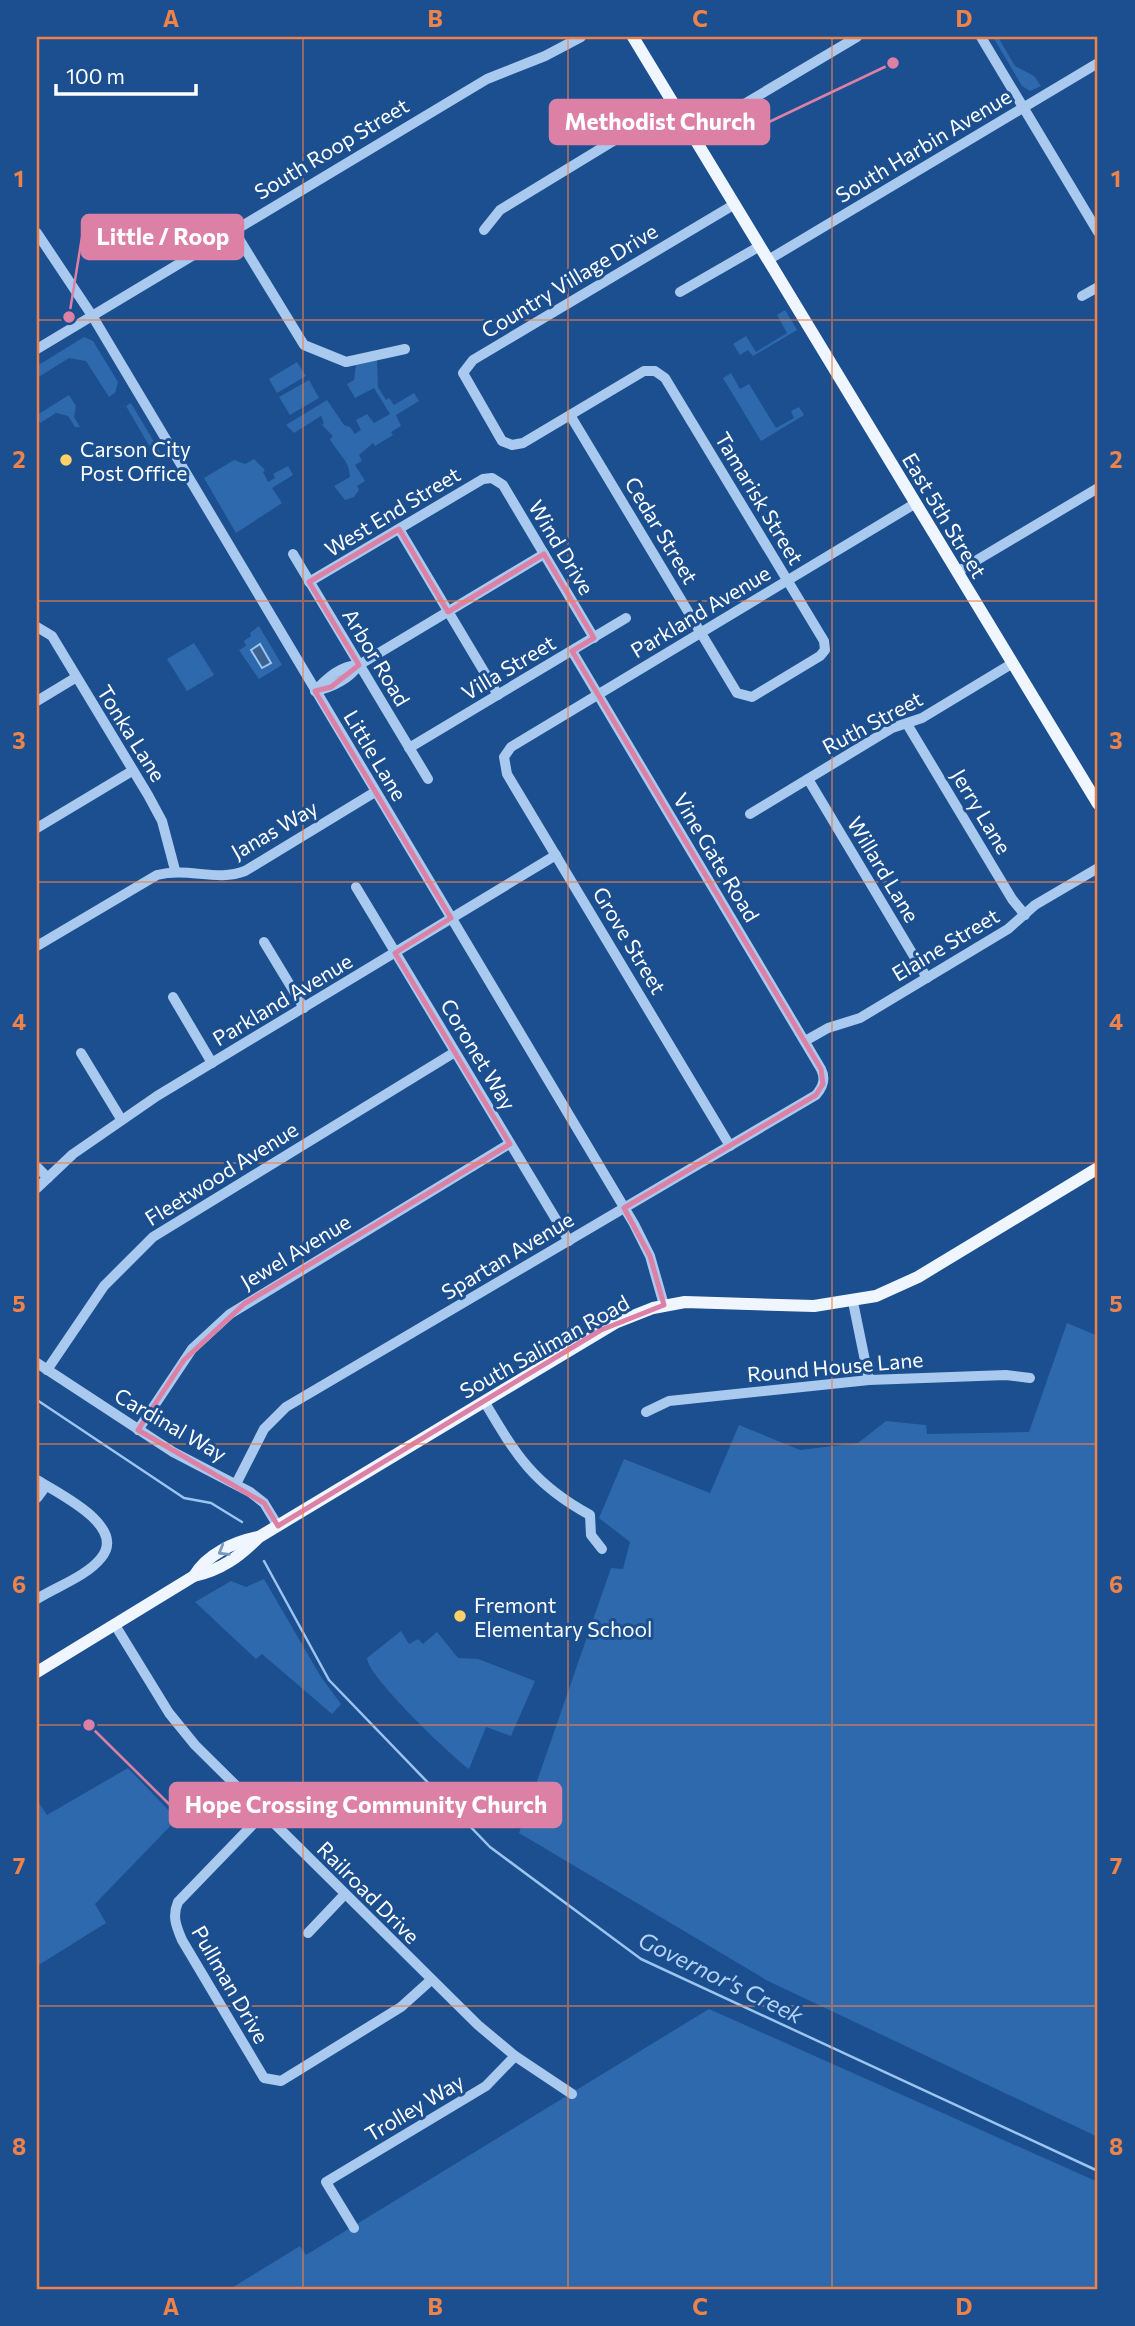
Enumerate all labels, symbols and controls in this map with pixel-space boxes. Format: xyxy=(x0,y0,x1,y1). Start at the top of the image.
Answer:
text: A xyxy=(163,4,180,32)
text: B xyxy=(427,4,443,32)
text: C xyxy=(692,4,708,32)
text: D xyxy=(956,4,973,32)
scale bar xyxy=(56,52,196,96)
text: 100 m xyxy=(66,63,125,88)
street label: South Harbin Avenue xyxy=(831,83,1015,207)
street label: South Roop Street xyxy=(249,92,413,204)
callout: Methodist Church xyxy=(550,100,769,144)
text: Methodist Church xyxy=(564,107,756,135)
text: 1 xyxy=(14,164,24,192)
text: 1 xyxy=(1111,164,1121,192)
callout: Little / Roop xyxy=(82,215,243,259)
street label: Country Village Drive xyxy=(476,218,662,342)
text: Little / Roop xyxy=(97,222,229,250)
street label: Tamarisk Street xyxy=(711,427,809,569)
place label: Carson City Post Office xyxy=(80,436,191,485)
text: 2 xyxy=(12,445,26,473)
text: 2 xyxy=(1109,445,1123,473)
street label: East 5th Street xyxy=(898,448,992,582)
marker: Carson City Post Office xyxy=(58,452,74,468)
street label: West End Street xyxy=(320,461,464,561)
street label: Cedar Street xyxy=(620,472,704,588)
street label: Wind Drive xyxy=(524,495,600,599)
street label: Parkland Avenue xyxy=(626,559,774,663)
street label: Arbor Road xyxy=(338,604,416,710)
street label: Villa Street xyxy=(457,629,559,705)
street label: Tonka Lane xyxy=(93,680,171,786)
street label: Ruth Street xyxy=(818,685,926,759)
street label: Little Lane xyxy=(339,705,413,805)
text: 3 xyxy=(12,726,26,754)
text: 3 xyxy=(1109,726,1123,754)
street label: Jerry Lane xyxy=(947,764,1017,858)
street label: Vine Gate Road xyxy=(669,788,765,926)
street label: Janas Way xyxy=(226,794,322,864)
street label: Willard Lane xyxy=(843,812,925,926)
street label: Grove Street xyxy=(588,882,672,998)
street label: Elaine Street xyxy=(887,902,1003,986)
street label: Parkland Avenue xyxy=(208,947,356,1051)
street label: Coronet Way xyxy=(436,994,522,1114)
text: 4 xyxy=(12,1007,26,1035)
text: 4 xyxy=(1109,1007,1123,1035)
street label: Fleetwood Avenue xyxy=(140,1116,302,1230)
street label: Spartan Avenue xyxy=(436,1206,578,1304)
street label: Jewel Avenue xyxy=(236,1208,354,1294)
text: 5 xyxy=(12,1289,26,1317)
street label: South Saliman Road xyxy=(455,1289,633,1403)
text: 5 xyxy=(1109,1289,1123,1317)
street label: Round House Lane xyxy=(746,1346,924,1386)
street label: Cardinal Way xyxy=(111,1382,232,1466)
one-way arrow xyxy=(217,1543,230,1556)
text: 6 xyxy=(12,1570,26,1598)
text: 6 xyxy=(1109,1570,1123,1598)
place label: Fremont Elementary School xyxy=(474,1592,652,1641)
marker: Fremont Elementary School xyxy=(452,1608,468,1624)
callout: Hope Crossing Community Church xyxy=(170,1783,561,1827)
text: Hope Crossing Community Church xyxy=(185,1790,547,1818)
street label: Railroad Drive xyxy=(313,1836,425,1948)
text: 7 xyxy=(13,1851,25,1879)
text: 7 xyxy=(1110,1851,1122,1879)
street label: Pullman Drive xyxy=(187,1921,275,2047)
water label: Governor's Creek xyxy=(634,1925,808,2029)
street label: Trolley Way xyxy=(360,2068,468,2146)
text: 8 xyxy=(12,2132,26,2160)
text: 8 xyxy=(1109,2132,1123,2160)
text: A xyxy=(163,2292,180,2320)
text: B xyxy=(427,2292,443,2320)
text: C xyxy=(692,2292,708,2320)
text: D xyxy=(956,2292,973,2320)

